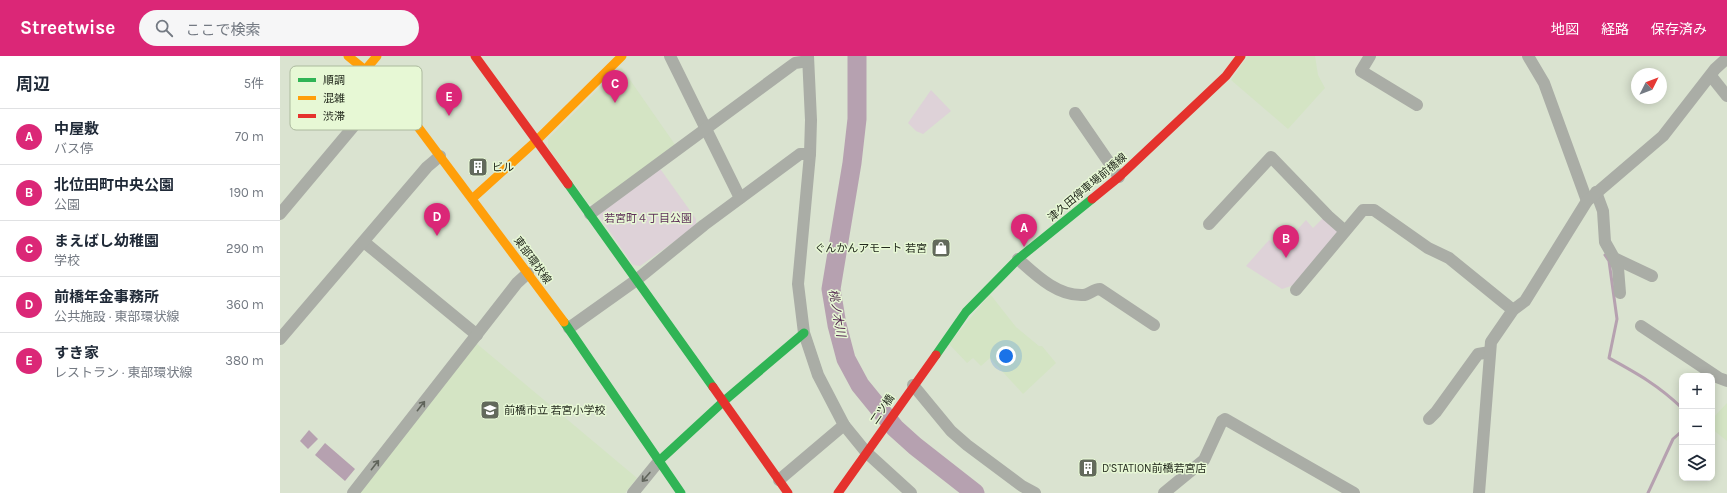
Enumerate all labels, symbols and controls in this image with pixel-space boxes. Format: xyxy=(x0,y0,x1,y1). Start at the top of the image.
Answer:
search box xyxy=(139,10,419,46)
text: Streetwise xyxy=(20,17,115,39)
icon: search xyxy=(153,17,175,39)
text: ここで検索 xyxy=(185,21,260,39)
text: 地図 xyxy=(1551,21,1579,38)
text: 経路 xyxy=(1601,21,1629,38)
text: 保存済み xyxy=(1651,21,1707,38)
legend xyxy=(290,66,422,130)
north arrow xyxy=(1631,68,1667,104)
pin: C xyxy=(602,70,628,103)
text: 周辺 xyxy=(16,74,50,94)
text: 順調 xyxy=(323,74,345,87)
text: 5件 xyxy=(244,76,264,91)
pin: E xyxy=(436,83,462,116)
text: 混雑 xyxy=(323,92,345,105)
text: 渋滞 xyxy=(323,110,345,123)
text: 中屋敷 xyxy=(54,120,99,138)
text: A xyxy=(25,129,33,144)
text: 70 m xyxy=(235,129,264,144)
text: バス停 xyxy=(54,141,93,156)
street label: 津久田停車場前橋線 xyxy=(1045,151,1129,224)
building icon: ビル xyxy=(467,156,489,178)
place label: ビル xyxy=(492,161,514,174)
text: 北位田町中央公園 xyxy=(54,176,174,194)
text: B xyxy=(25,185,33,200)
text: 190 m xyxy=(229,185,264,200)
text: 公園 xyxy=(54,197,80,212)
pin: D xyxy=(424,203,450,236)
park label: 若宮町４丁目公園 xyxy=(604,212,692,225)
pin: A xyxy=(1011,214,1037,247)
pin: B xyxy=(1273,225,1299,258)
text: まえばし幼稚園 xyxy=(54,232,159,250)
street label: 東部環状線 xyxy=(511,234,554,286)
shop icon: ぐんかんアモート 若宮 xyxy=(930,237,952,259)
text: C xyxy=(25,241,33,256)
text: 290 m xyxy=(226,241,264,256)
place label: ぐんかんアモート 若宮 xyxy=(814,242,927,255)
text: 学校 xyxy=(54,253,80,268)
text: 前橋年金事務所 xyxy=(54,288,159,306)
water label: 桃ノ木川 xyxy=(826,288,848,340)
text: D xyxy=(25,297,33,312)
text: 360 m xyxy=(226,297,264,312)
text: 公共施設 · 東部環状線 xyxy=(54,309,180,324)
text: すき家 xyxy=(54,344,99,362)
your location xyxy=(996,346,1016,366)
text: E xyxy=(25,353,33,368)
text: 380 m xyxy=(225,353,264,368)
text: レストラン · 東部環状線 xyxy=(54,365,193,380)
map controls xyxy=(1679,373,1715,481)
button: + xyxy=(1679,373,1715,409)
street label: 二ツ橋 xyxy=(868,392,897,427)
school or university icon: 前橋市立 若宮小学校 xyxy=(479,399,501,421)
one-way arrow xyxy=(416,401,425,412)
place label: 前橋市立 若宮小学校 xyxy=(504,404,606,417)
button: − xyxy=(1679,409,1715,445)
button: layers xyxy=(1679,445,1715,481)
building icon: D'STATION前橋若宮店 xyxy=(1077,457,1099,479)
one-way arrow xyxy=(371,459,379,470)
place label: D'STATION前橋若宮店 xyxy=(1102,462,1207,475)
one-way arrow xyxy=(641,471,650,482)

